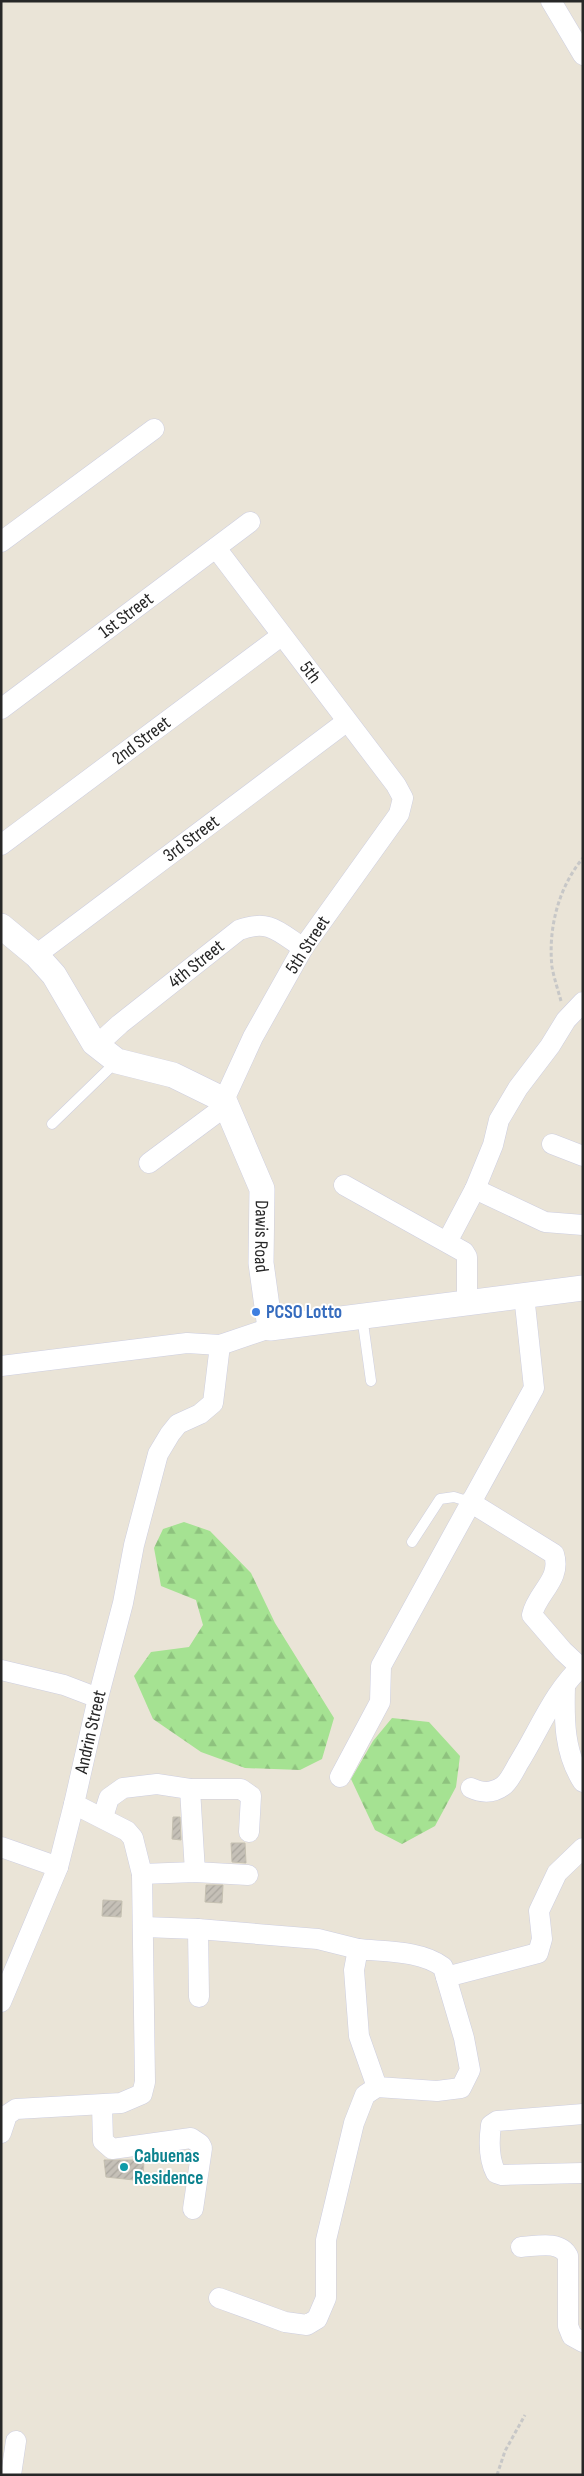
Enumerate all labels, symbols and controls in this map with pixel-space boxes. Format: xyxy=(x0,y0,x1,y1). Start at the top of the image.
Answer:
street label: 1st Street xyxy=(94,587,158,643)
street label: 5th xyxy=(295,657,326,688)
street label: 2nd Street xyxy=(107,711,175,770)
street label: 3rd Street xyxy=(159,810,224,867)
street label: 5th Street xyxy=(281,911,335,978)
street label: 4th Street xyxy=(163,935,229,993)
street label: Dawis Road xyxy=(249,1200,274,1274)
place label: PCSO Lotto xyxy=(266,1301,342,1324)
marker: PCSO Lotto xyxy=(250,1306,262,1318)
street label: Andrin Street xyxy=(70,1687,111,1777)
place label: Cabuenas Residence xyxy=(134,2145,203,2190)
marker: Cabuenas Residence xyxy=(118,2161,130,2173)

